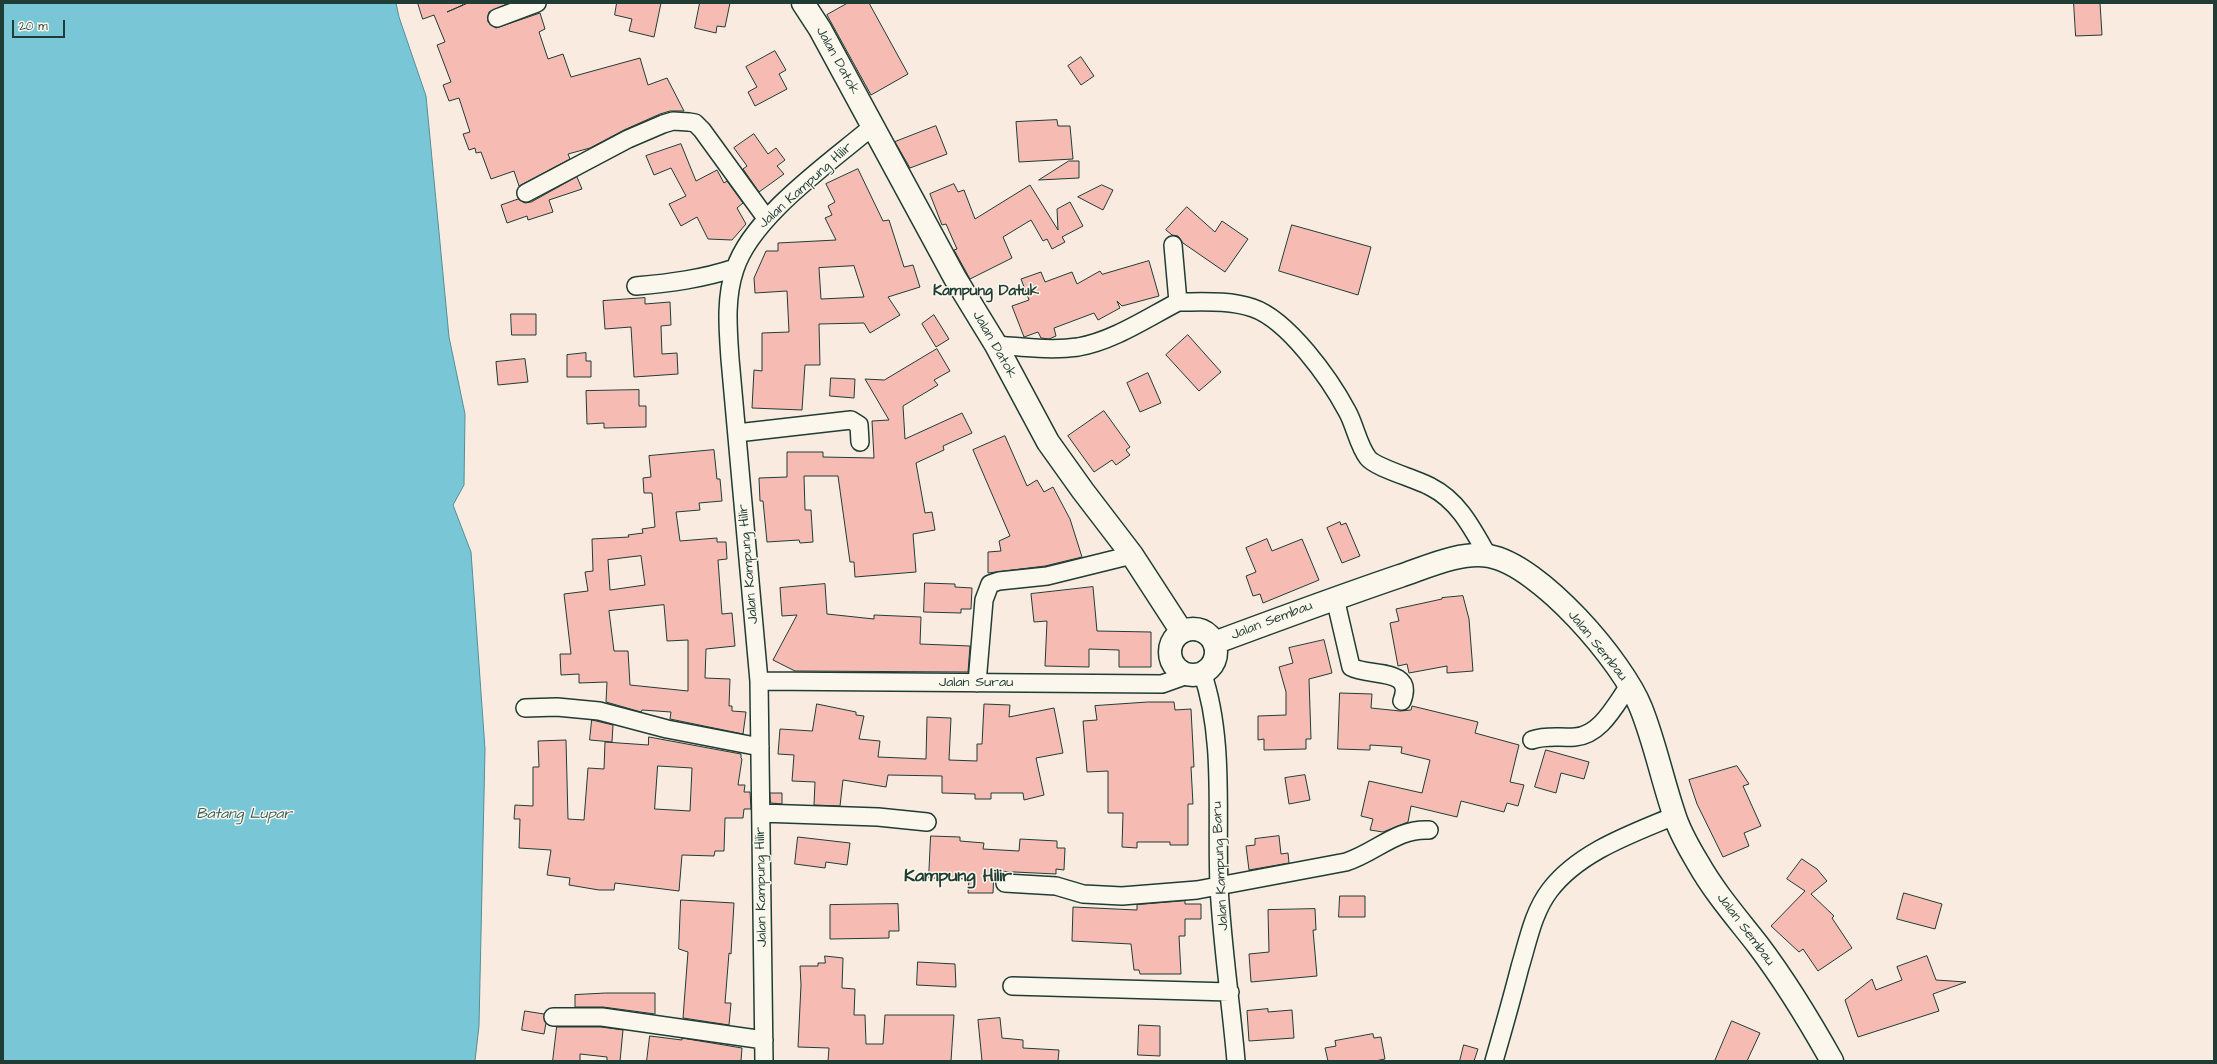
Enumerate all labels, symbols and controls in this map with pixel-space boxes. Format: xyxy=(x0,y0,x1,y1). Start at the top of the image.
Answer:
scale bar xyxy=(14,12,67,38)
text: 20 m xyxy=(19,18,48,35)
street label: Jalan Datok xyxy=(812,24,862,98)
street label: Jalan Kampung Hilir xyxy=(756,140,856,232)
district label: Kampung Datuk xyxy=(933,283,1039,301)
street label: Jalan Datok xyxy=(968,308,1020,382)
street label: Jalan Kampung Hilir xyxy=(735,503,763,625)
street label: Jalan Sembau xyxy=(1229,598,1315,644)
street label: Jalan Sembau xyxy=(1563,607,1631,685)
street label: Jalan Surau xyxy=(939,675,1013,691)
street label: Jalan Kampung Baru xyxy=(1209,801,1233,931)
water label: Batang Lupar xyxy=(196,806,292,824)
street label: Jalan Kampung Hilir xyxy=(753,827,771,947)
district label: Kampung Hilir xyxy=(904,866,1012,888)
street label: Jalan Sembau xyxy=(1712,891,1778,969)

